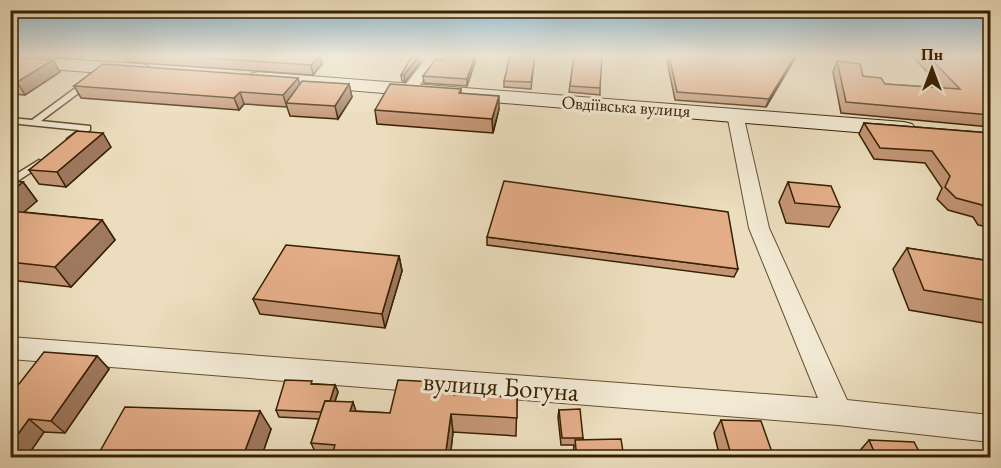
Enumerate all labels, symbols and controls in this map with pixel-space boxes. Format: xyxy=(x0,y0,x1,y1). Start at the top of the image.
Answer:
north arrow xyxy=(902,39,962,99)
text: Пн xyxy=(921,44,943,65)
street label: Овдіївська вулиця xyxy=(561,90,691,122)
street label: вулиця Богуна xyxy=(422,363,580,409)

